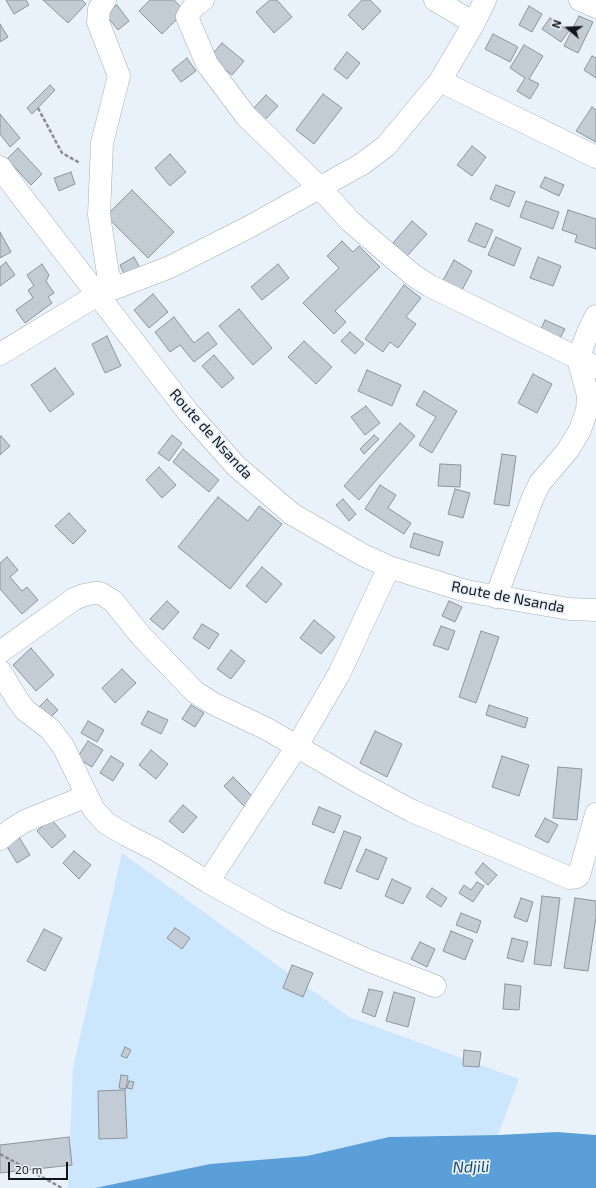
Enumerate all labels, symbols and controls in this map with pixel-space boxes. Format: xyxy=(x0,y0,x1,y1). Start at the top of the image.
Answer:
north arrow xyxy=(548,8,588,48)
text: N xyxy=(549,18,564,30)
street label: Route de Nsanda xyxy=(166,385,256,483)
street label: Route de Nsanda xyxy=(450,577,566,617)
scale bar xyxy=(10,1154,70,1180)
water label: Ndjili xyxy=(452,1157,490,1177)
text: 20 m xyxy=(15,1162,42,1176)

